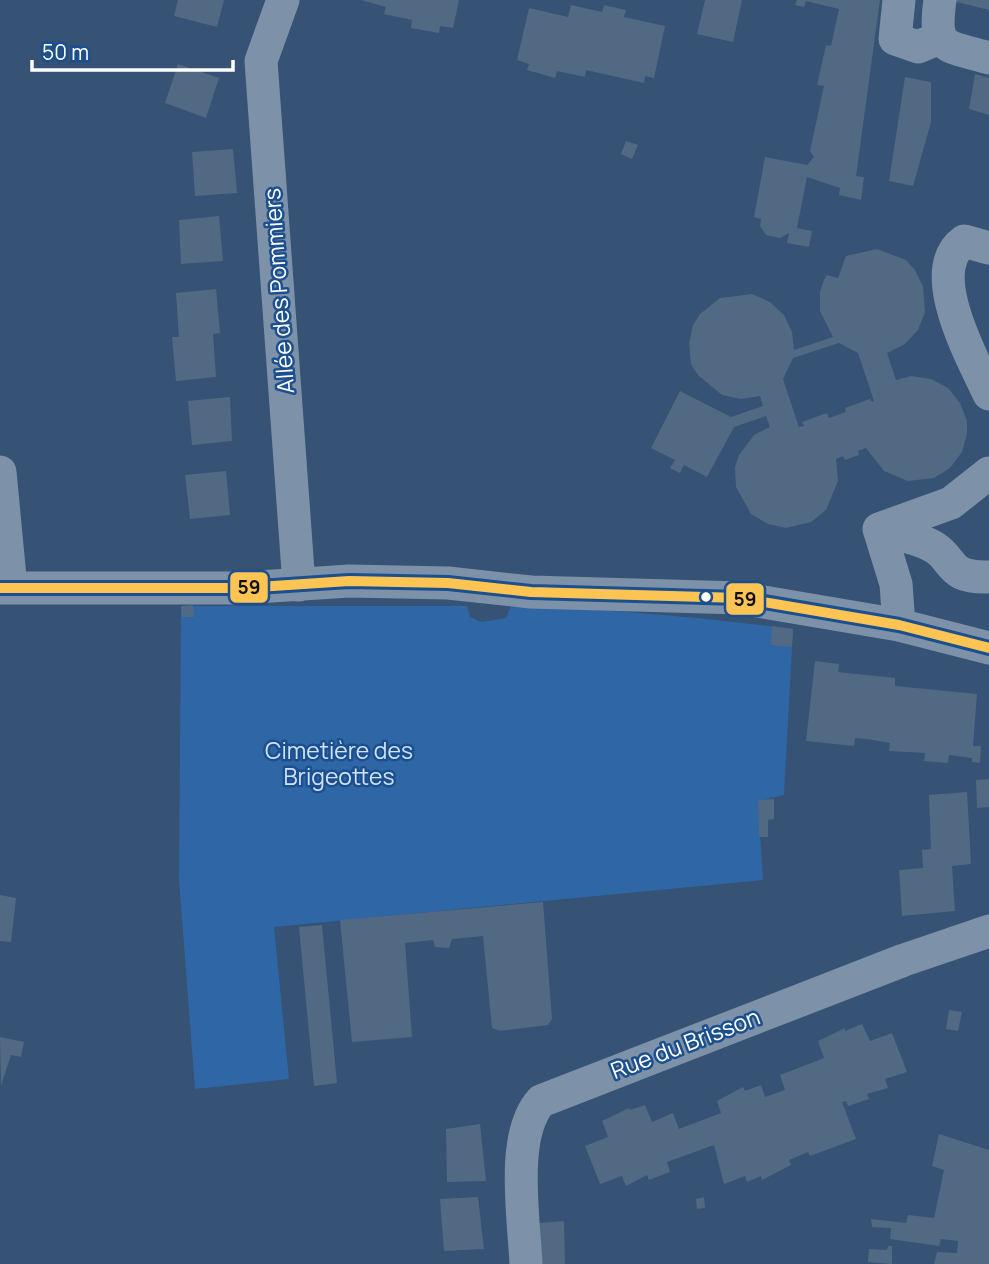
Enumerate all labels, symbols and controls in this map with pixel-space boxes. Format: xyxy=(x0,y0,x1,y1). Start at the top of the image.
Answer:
scale bar xyxy=(32,28,233,72)
text: 50 m xyxy=(42,38,89,66)
street label: Allée des Pommiers xyxy=(255,187,301,395)
line badge: 59 xyxy=(229,571,269,604)
text: 59 xyxy=(238,574,260,600)
line badge: 59 xyxy=(725,582,765,616)
text: 59 xyxy=(734,586,756,612)
unlabelled marker xyxy=(699,590,713,604)
park label: Cimetière des Brigeottes xyxy=(265,734,413,792)
street label: Rue du Brisson xyxy=(606,1000,764,1086)

